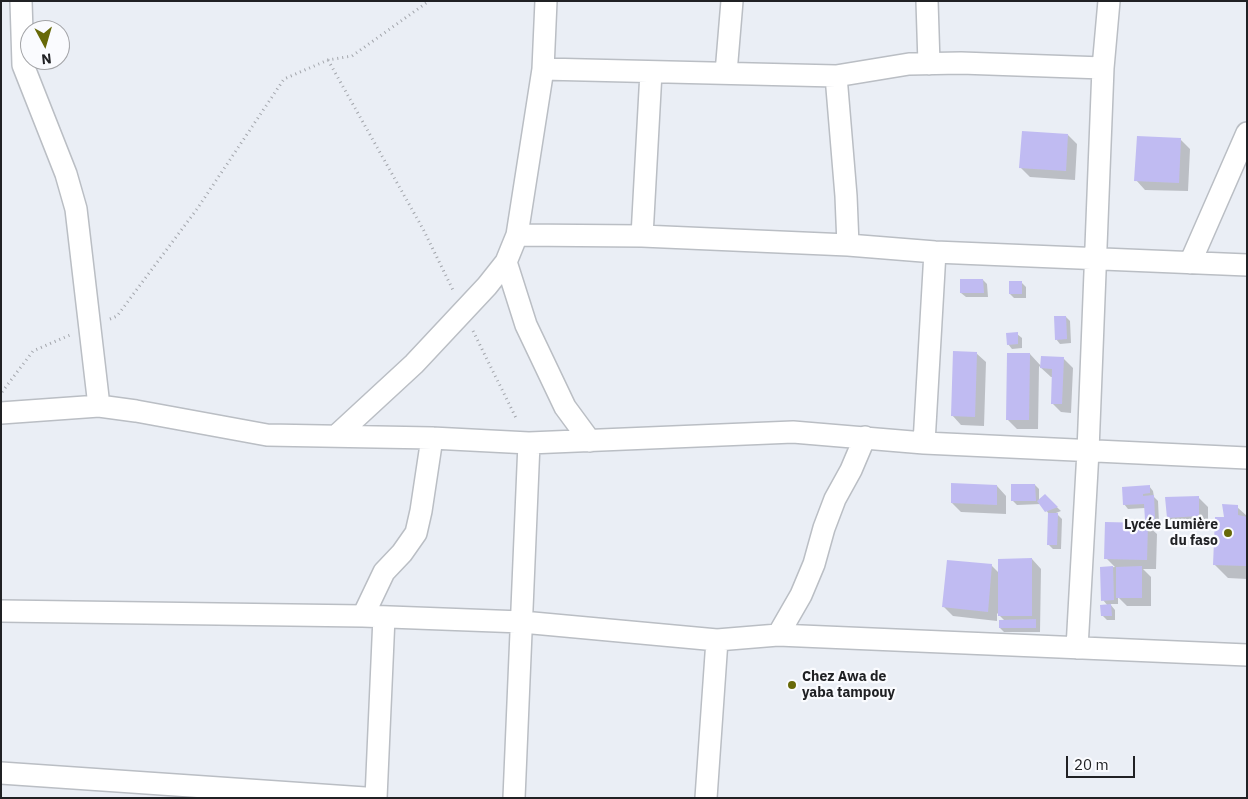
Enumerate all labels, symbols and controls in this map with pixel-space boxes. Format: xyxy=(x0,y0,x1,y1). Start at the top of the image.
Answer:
north arrow xyxy=(20,20,70,70)
text: N xyxy=(40,49,52,68)
place label: Lycée Lumière du faso xyxy=(1124,517,1218,550)
marker: Lycée Lumière du faso xyxy=(1222,527,1234,539)
place label: Chez Awa de yaba tampouy xyxy=(802,669,895,702)
marker: Chez Awa de yaba tampouy xyxy=(786,679,798,691)
scale bar xyxy=(1068,746,1137,778)
text: 20 m xyxy=(1074,755,1109,774)

